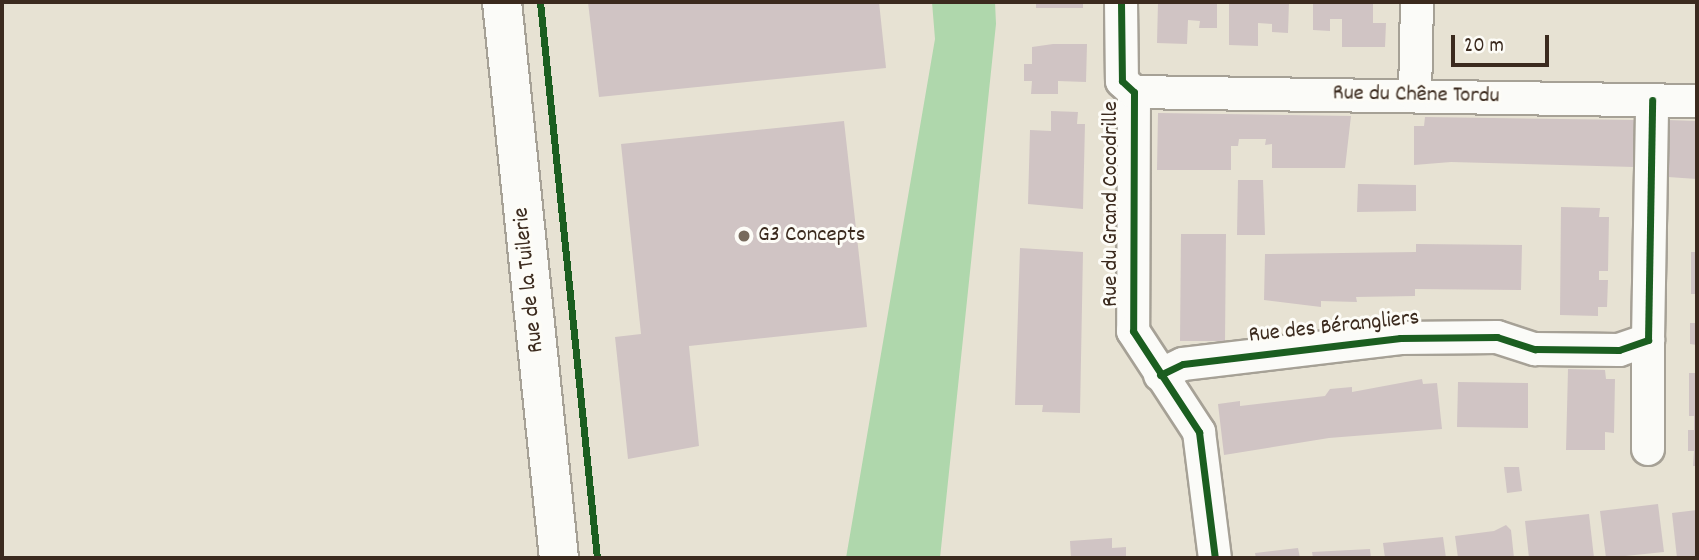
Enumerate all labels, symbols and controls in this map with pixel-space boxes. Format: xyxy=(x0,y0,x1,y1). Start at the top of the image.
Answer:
scale bar xyxy=(1454,21,1552,65)
text: 20 m xyxy=(1464,32,1504,62)
street label: Rue du Chêne Tordu xyxy=(1332,81,1500,111)
street label: Rue du Grand Cocodrille xyxy=(1098,101,1126,307)
street label: Rue de la Tuilerie xyxy=(509,206,551,354)
place label: G3 Concepts xyxy=(758,222,865,250)
marker: G3 Concepts xyxy=(736,228,752,244)
street label: Rue des Bérangliers xyxy=(1247,305,1421,351)

